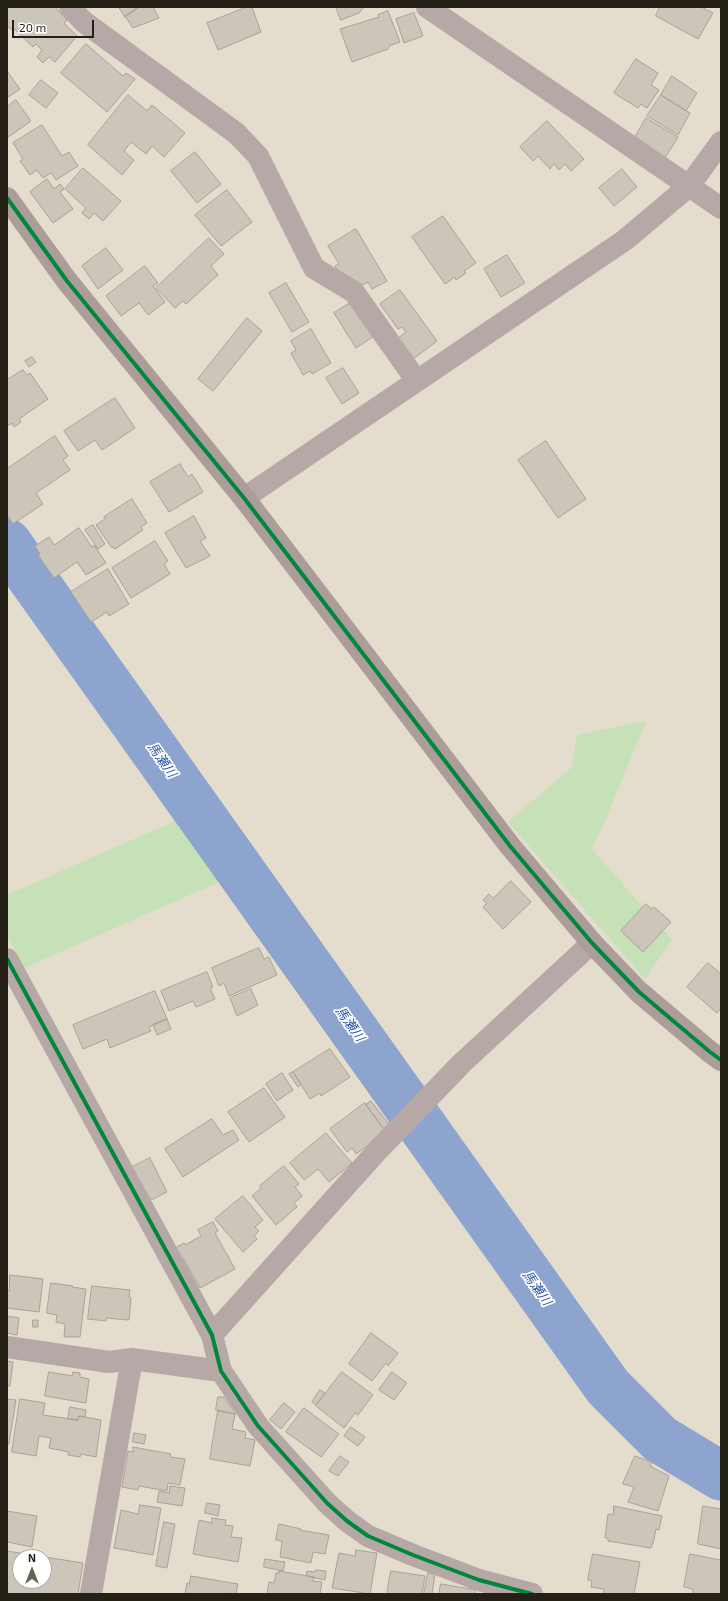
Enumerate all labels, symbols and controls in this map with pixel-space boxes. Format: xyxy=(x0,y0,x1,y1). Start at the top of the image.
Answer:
scale bar xyxy=(14,12,96,38)
text: 20 m xyxy=(19,20,46,34)
water label: 馬瀬川 xyxy=(144,740,180,780)
water label: 馬瀬川 xyxy=(332,1004,368,1044)
water label: 馬瀬川 xyxy=(519,1268,555,1308)
north arrow xyxy=(12,1549,52,1589)
text: N xyxy=(28,1551,36,1564)

